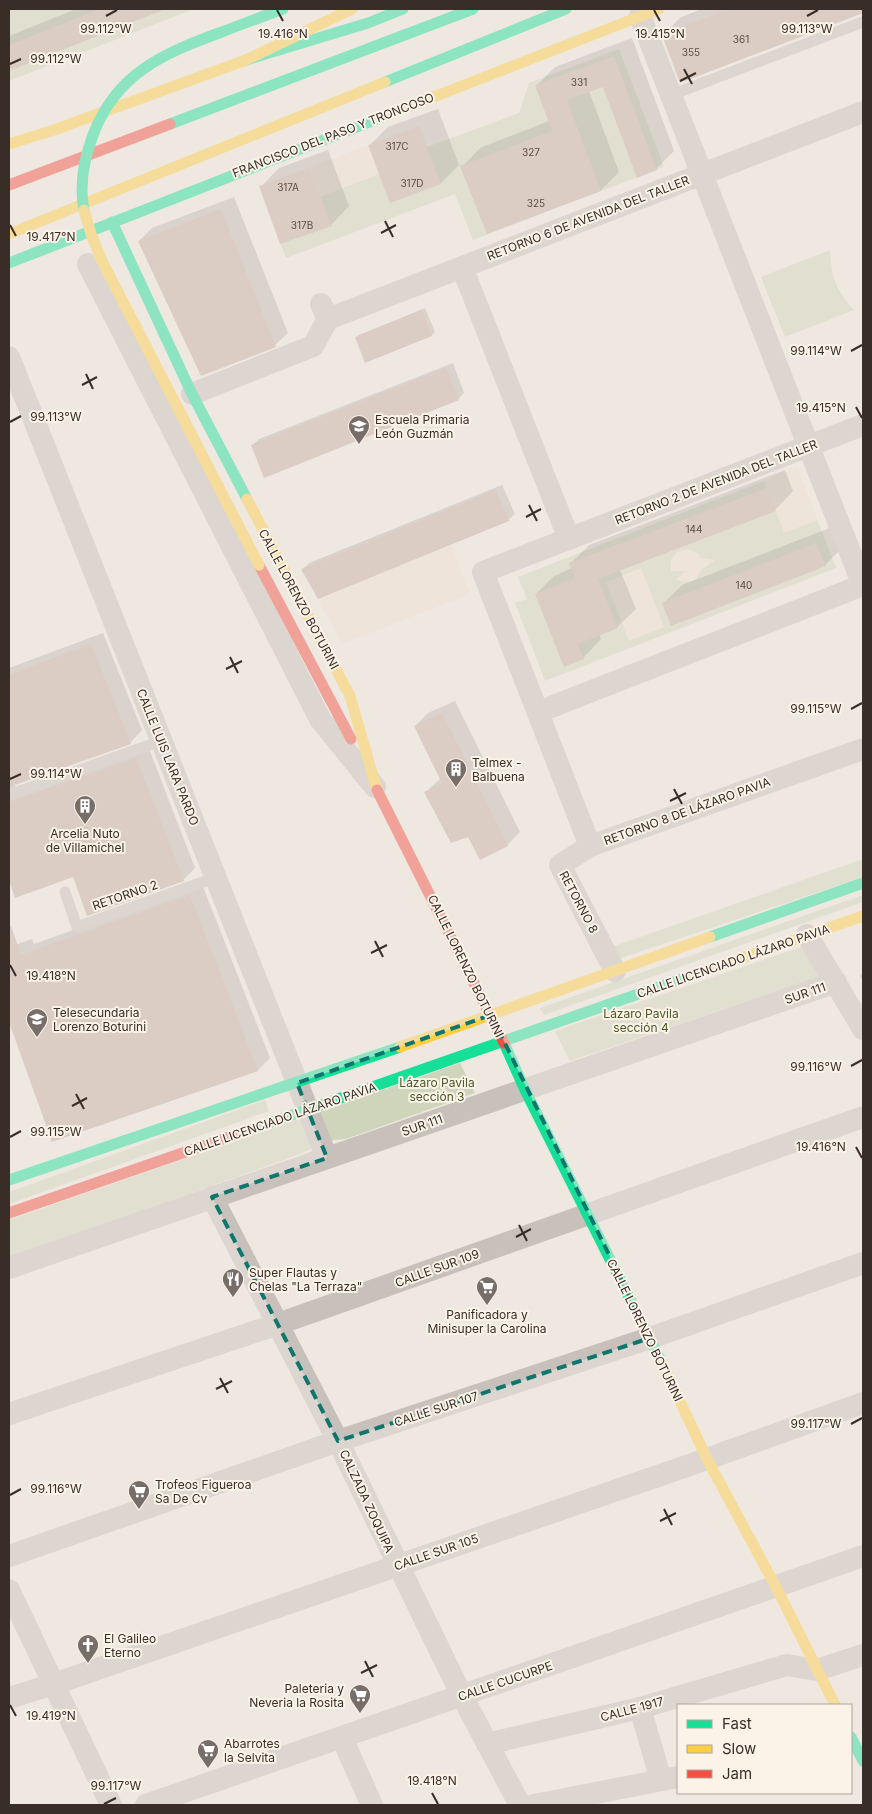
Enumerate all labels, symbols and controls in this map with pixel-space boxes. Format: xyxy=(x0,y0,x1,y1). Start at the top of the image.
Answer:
text: 99.112°W xyxy=(80,21,132,36)
text: 99.113°W xyxy=(781,21,833,36)
text: 19.416°N xyxy=(258,26,308,41)
text: 19.415°N xyxy=(635,26,685,41)
house number: 361 xyxy=(733,33,749,45)
house number: 355 xyxy=(682,46,700,58)
text: 99.112°W xyxy=(30,51,82,66)
house number: 331 xyxy=(571,76,587,88)
street label: FRANCISCO DEL PASO Y TRONCOSO xyxy=(230,90,436,180)
house number: 317C xyxy=(385,140,409,152)
house number: 327 xyxy=(522,146,540,158)
street label: RETORNO 6 DE AVENIDA DEL TALLER xyxy=(485,172,692,264)
house number: 317D xyxy=(400,177,424,189)
house number: 317A xyxy=(277,181,299,193)
house number: 325 xyxy=(527,197,545,209)
house number: 317B xyxy=(291,219,313,231)
text: 19.417°N xyxy=(26,229,76,244)
text: 99.114°W xyxy=(790,343,842,358)
text: 19.415°N xyxy=(796,400,846,415)
text: 99.113°W xyxy=(30,409,82,424)
place label: Escuela Primaria León Guzmán xyxy=(375,412,469,441)
school or university icon: Escuela Primaria León Guzmán xyxy=(347,414,371,445)
street label: RETORNO 2 DE AVENIDA DEL TALLER xyxy=(613,436,820,528)
house number: 144 xyxy=(686,523,703,535)
street label: CALLE LORENZO BOTURINI xyxy=(256,526,342,672)
house number: 140 xyxy=(736,579,752,591)
street label: CALLE LUIS LARA PARDO xyxy=(134,686,202,828)
text: 99.115°W xyxy=(790,701,842,716)
place label: Telmex - Balbuena xyxy=(472,755,525,784)
building icon: Telmex - Balbuena xyxy=(444,757,468,788)
text: 99.114°W xyxy=(30,766,82,781)
street label: RETORNO 8 DE LÁZARO PAVIA xyxy=(602,774,772,848)
building icon: Arcelia Nuto de Villamichel xyxy=(73,794,97,825)
place label: Arcelia Nuto de Villamichel xyxy=(46,826,124,855)
street label: RETORNO 8 xyxy=(556,868,602,936)
street label: RETORNO 2 xyxy=(90,877,160,913)
street label: CALLE LORENZO BOTURINI xyxy=(425,892,507,1040)
street label: CALLE LICENCIADO LÁZARO PAVIA xyxy=(635,921,831,1001)
text: 19.418°N xyxy=(26,968,76,983)
street label: SUR 111 xyxy=(783,979,827,1007)
place label: Telesecundaria Lorenzo Boturini xyxy=(53,1005,146,1034)
park label: Lázaro Pavila sección 4 xyxy=(603,1006,679,1035)
school or university icon: Telesecundaria Lorenzo Boturini xyxy=(25,1007,49,1038)
text: 99.116°W xyxy=(790,1059,842,1074)
park label: Lázaro Pavila sección 3 xyxy=(399,1075,475,1104)
street label: CALLE LICENCIADO LÁZARO PAVIA xyxy=(182,1079,378,1159)
street label: SUR 111 xyxy=(400,1111,444,1139)
text: 99.115°W xyxy=(30,1124,82,1139)
text: 19.416°N xyxy=(796,1139,846,1154)
street label: CALLE SUR 109 xyxy=(393,1246,481,1290)
street label: CALLE LORENZO BOTURINI xyxy=(604,1256,686,1404)
place label: Super Flautas y Chelas "La Terraza" xyxy=(249,1265,362,1294)
restaurant icon: Super Flautas y Chelas "La Terraza" xyxy=(221,1267,245,1298)
supermarket icon: Panificadora y Minisuper la Carolina xyxy=(475,1275,499,1306)
place label: Panificadora y Minisuper la Carolina xyxy=(427,1307,547,1336)
street label: CALLE SUR 107 xyxy=(392,1388,480,1430)
text: 99.117°W xyxy=(791,1416,842,1431)
street label: CALZADA ZOQUIPA xyxy=(337,1447,397,1555)
place label: Trofeos Figueroa Sa De Cv xyxy=(155,1477,251,1506)
supermarket icon: Trofeos Figueroa Sa De Cv xyxy=(127,1479,151,1510)
text: 99.116°W xyxy=(30,1481,82,1496)
street label: CALLE SUR 105 xyxy=(392,1531,480,1573)
place label: El Galileo Eterno xyxy=(104,1631,156,1660)
church icon: El Galileo Eterno xyxy=(76,1633,100,1664)
street label: CALLE CUCURPE xyxy=(456,1658,554,1704)
place label: Paleteria y Neveria la Rosita xyxy=(249,1681,344,1710)
supermarket icon: Paleteria y Neveria la Rosita xyxy=(348,1683,372,1714)
street label: CALLE 1917 xyxy=(599,1693,666,1725)
legend xyxy=(677,1704,852,1794)
text: 19.419°N xyxy=(26,1708,76,1723)
text: Fast xyxy=(722,1714,752,1733)
place label: Abarrotes la Selvita xyxy=(224,1736,280,1765)
supermarket icon: Abarrotes la Selvita xyxy=(196,1738,220,1769)
text: Slow xyxy=(722,1739,756,1758)
text: Jam xyxy=(722,1764,752,1783)
text: 19.418°N xyxy=(407,1773,457,1788)
text: 99.117°W xyxy=(91,1778,142,1793)

